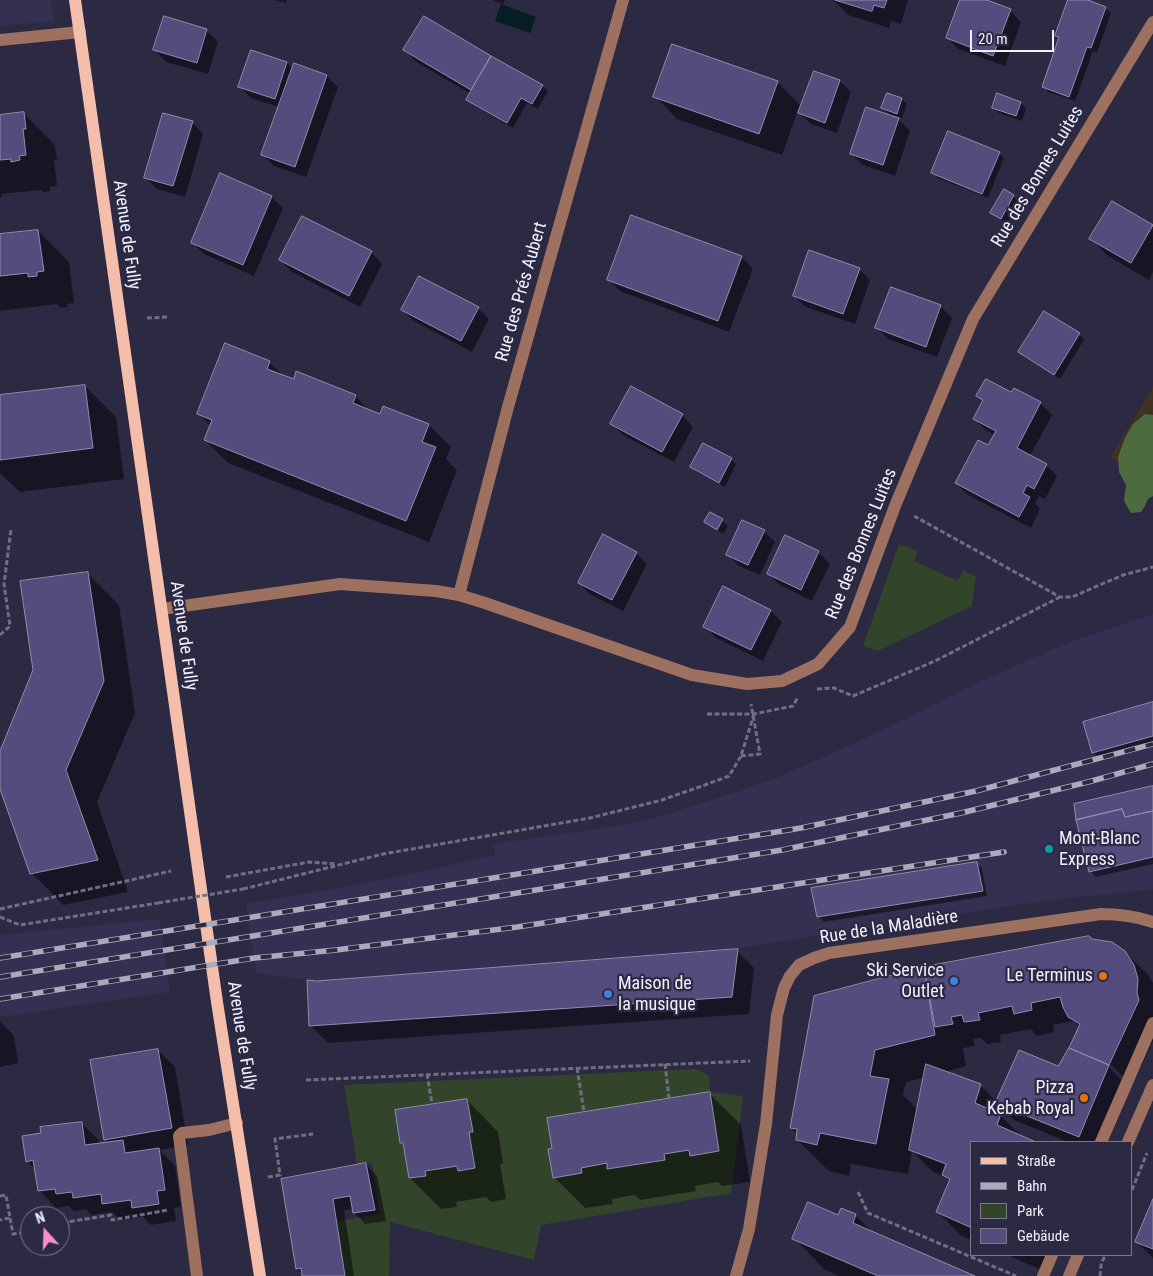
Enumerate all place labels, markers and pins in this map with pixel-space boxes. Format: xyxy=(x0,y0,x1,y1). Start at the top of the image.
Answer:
place label: Mont-Blanc Express xyxy=(1059,828,1140,871)
marker: Mont-Blanc Express xyxy=(1043,843,1055,855)
place label: Ski Service Outlet xyxy=(866,960,944,1002)
place label: Le Terminus xyxy=(1006,965,1093,987)
marker: Le Terminus xyxy=(1097,970,1109,982)
place label: Maison de la musique xyxy=(618,973,696,1016)
marker: Ski Service Outlet xyxy=(948,975,960,987)
marker: Maison de la musique xyxy=(602,988,614,1000)
place label: Pizza Kebab Royal xyxy=(987,1077,1074,1120)
marker: Pizza Kebab Royal xyxy=(1078,1092,1090,1104)

